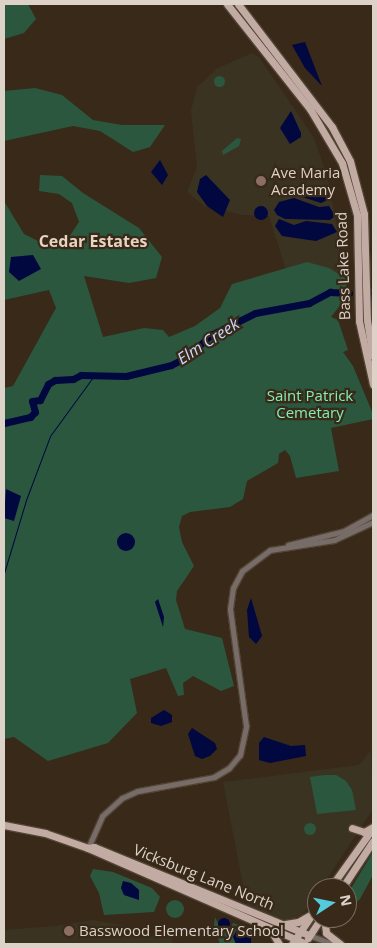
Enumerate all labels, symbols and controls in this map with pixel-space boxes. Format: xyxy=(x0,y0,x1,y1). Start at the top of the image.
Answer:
place label: Ave Maria Academy xyxy=(271,163,340,198)
marker: Ave Maria Academy xyxy=(255,175,267,187)
street label: Bass Lake Road xyxy=(332,212,354,320)
district label: Cedar Estates xyxy=(39,231,147,251)
water label: Elm Creek xyxy=(173,314,243,368)
park label: Saint Patrick Cemetary xyxy=(267,386,353,421)
street label: Vicksburg Lane North xyxy=(131,841,277,913)
north arrow xyxy=(307,878,357,928)
text: N xyxy=(336,893,357,908)
place label: Basswood Elementary School xyxy=(79,922,284,940)
marker: Basswood Elementary School xyxy=(63,925,75,937)

